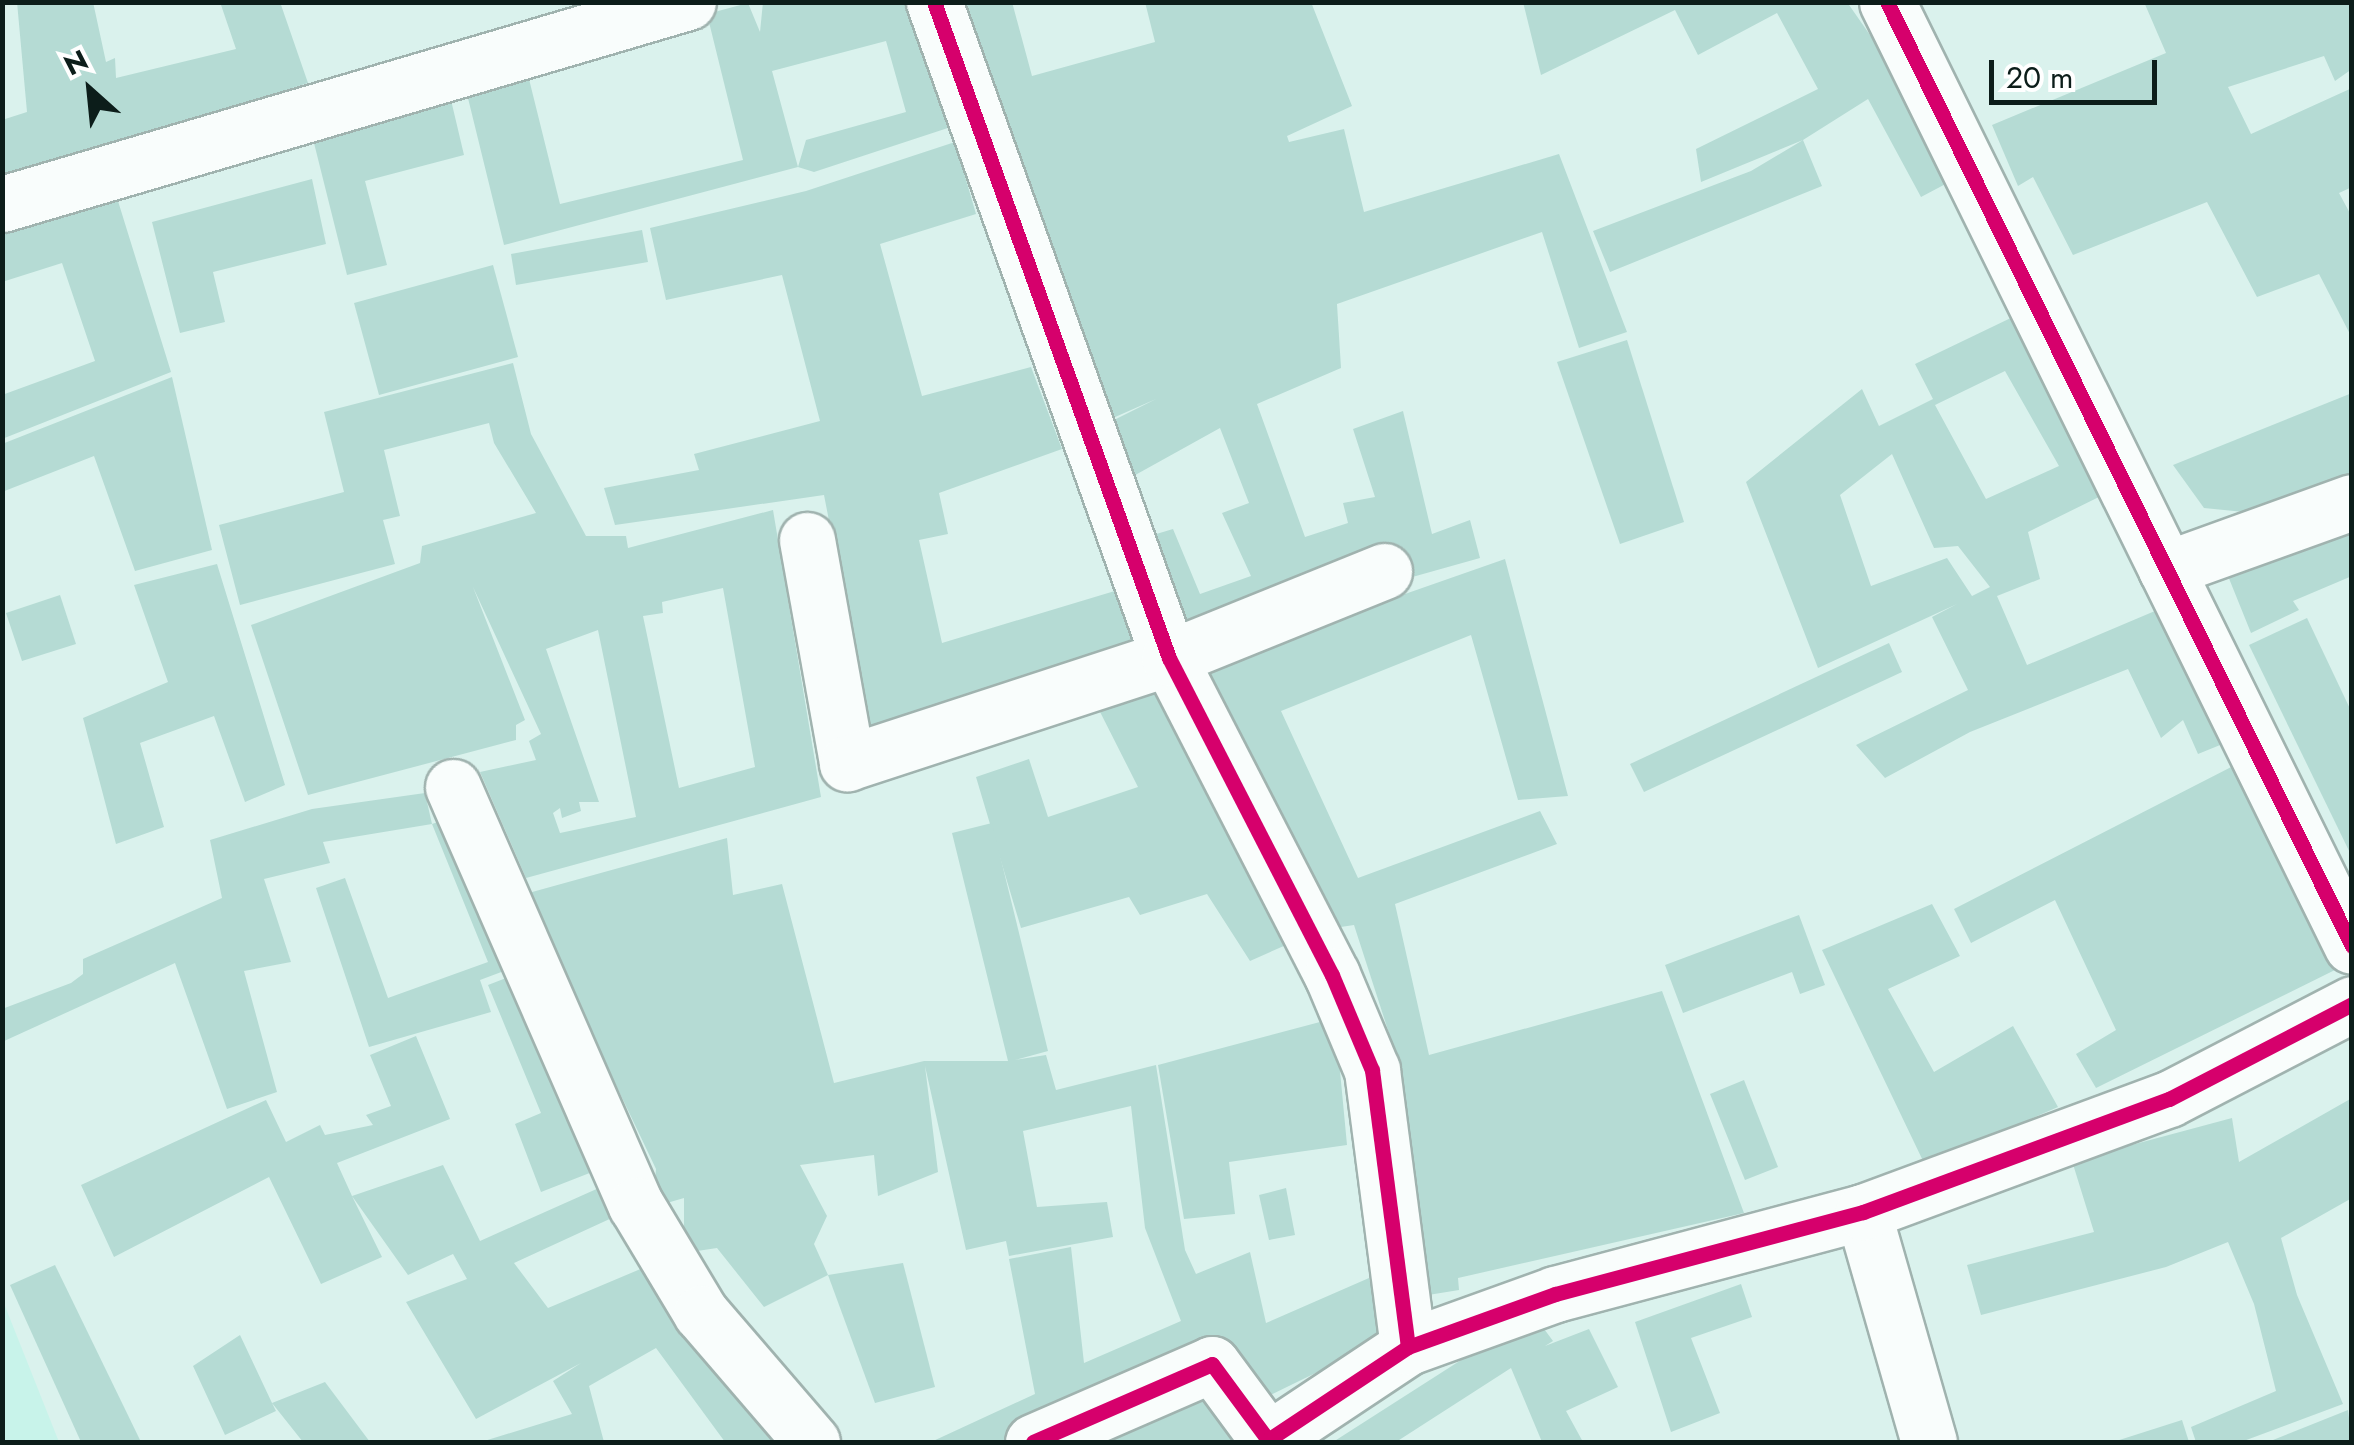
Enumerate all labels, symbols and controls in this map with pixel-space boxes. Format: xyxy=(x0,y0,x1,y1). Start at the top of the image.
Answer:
north arrow xyxy=(40,40,140,140)
text: N xyxy=(57,40,95,86)
scale bar xyxy=(1994,40,2162,102)
text: 20 m xyxy=(2006,56,2073,99)

